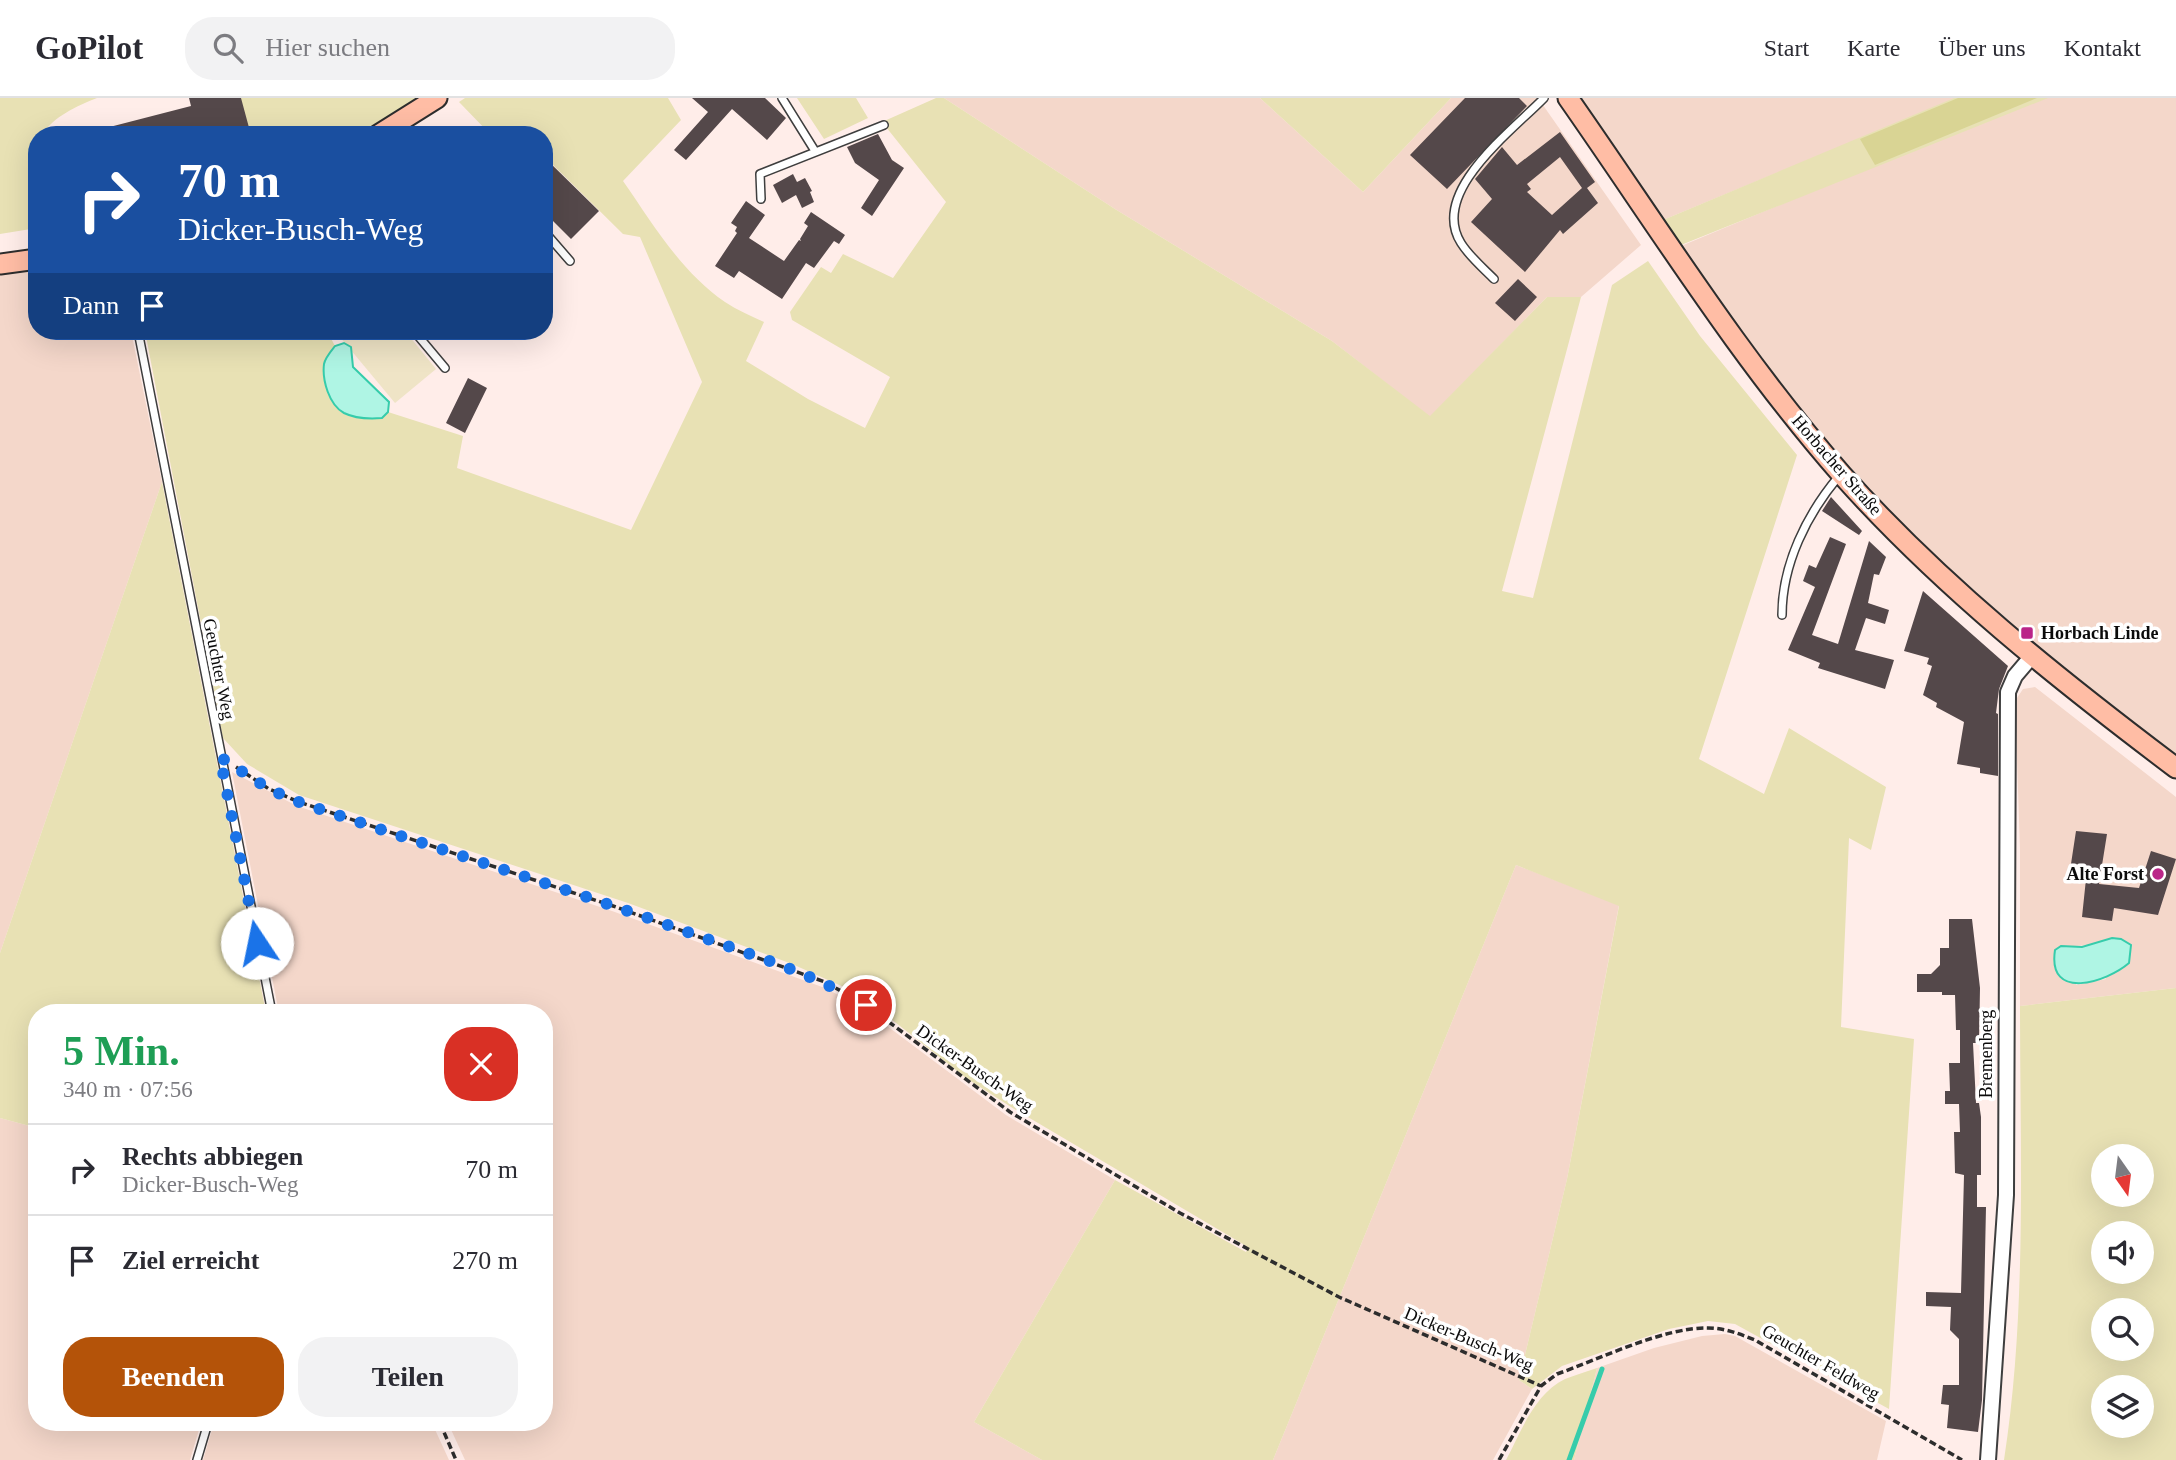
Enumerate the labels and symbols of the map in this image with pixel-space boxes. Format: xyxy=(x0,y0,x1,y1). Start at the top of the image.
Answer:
street label: Horbacher Straße xyxy=(1788,411,1886,519)
street label: Geuchter Weg xyxy=(199,617,239,721)
place label: Horbach Linde xyxy=(2041,623,2159,643)
marker: Horbach Linde xyxy=(2019,625,2035,641)
place label: Alte Forst xyxy=(2067,864,2144,884)
marker: Alte Forst xyxy=(2150,866,2166,882)
position arrow xyxy=(220,906,294,980)
pin xyxy=(836,975,896,1035)
street label: Bremenberg xyxy=(1976,1010,1996,1098)
street label: Dicker-Busch-Weg xyxy=(913,1020,1037,1116)
north arrow xyxy=(2091,1144,2154,1208)
street label: Dicker-Busch-Weg xyxy=(1402,1303,1536,1375)
street label: Geuchter Feldweg xyxy=(1759,1320,1883,1404)

